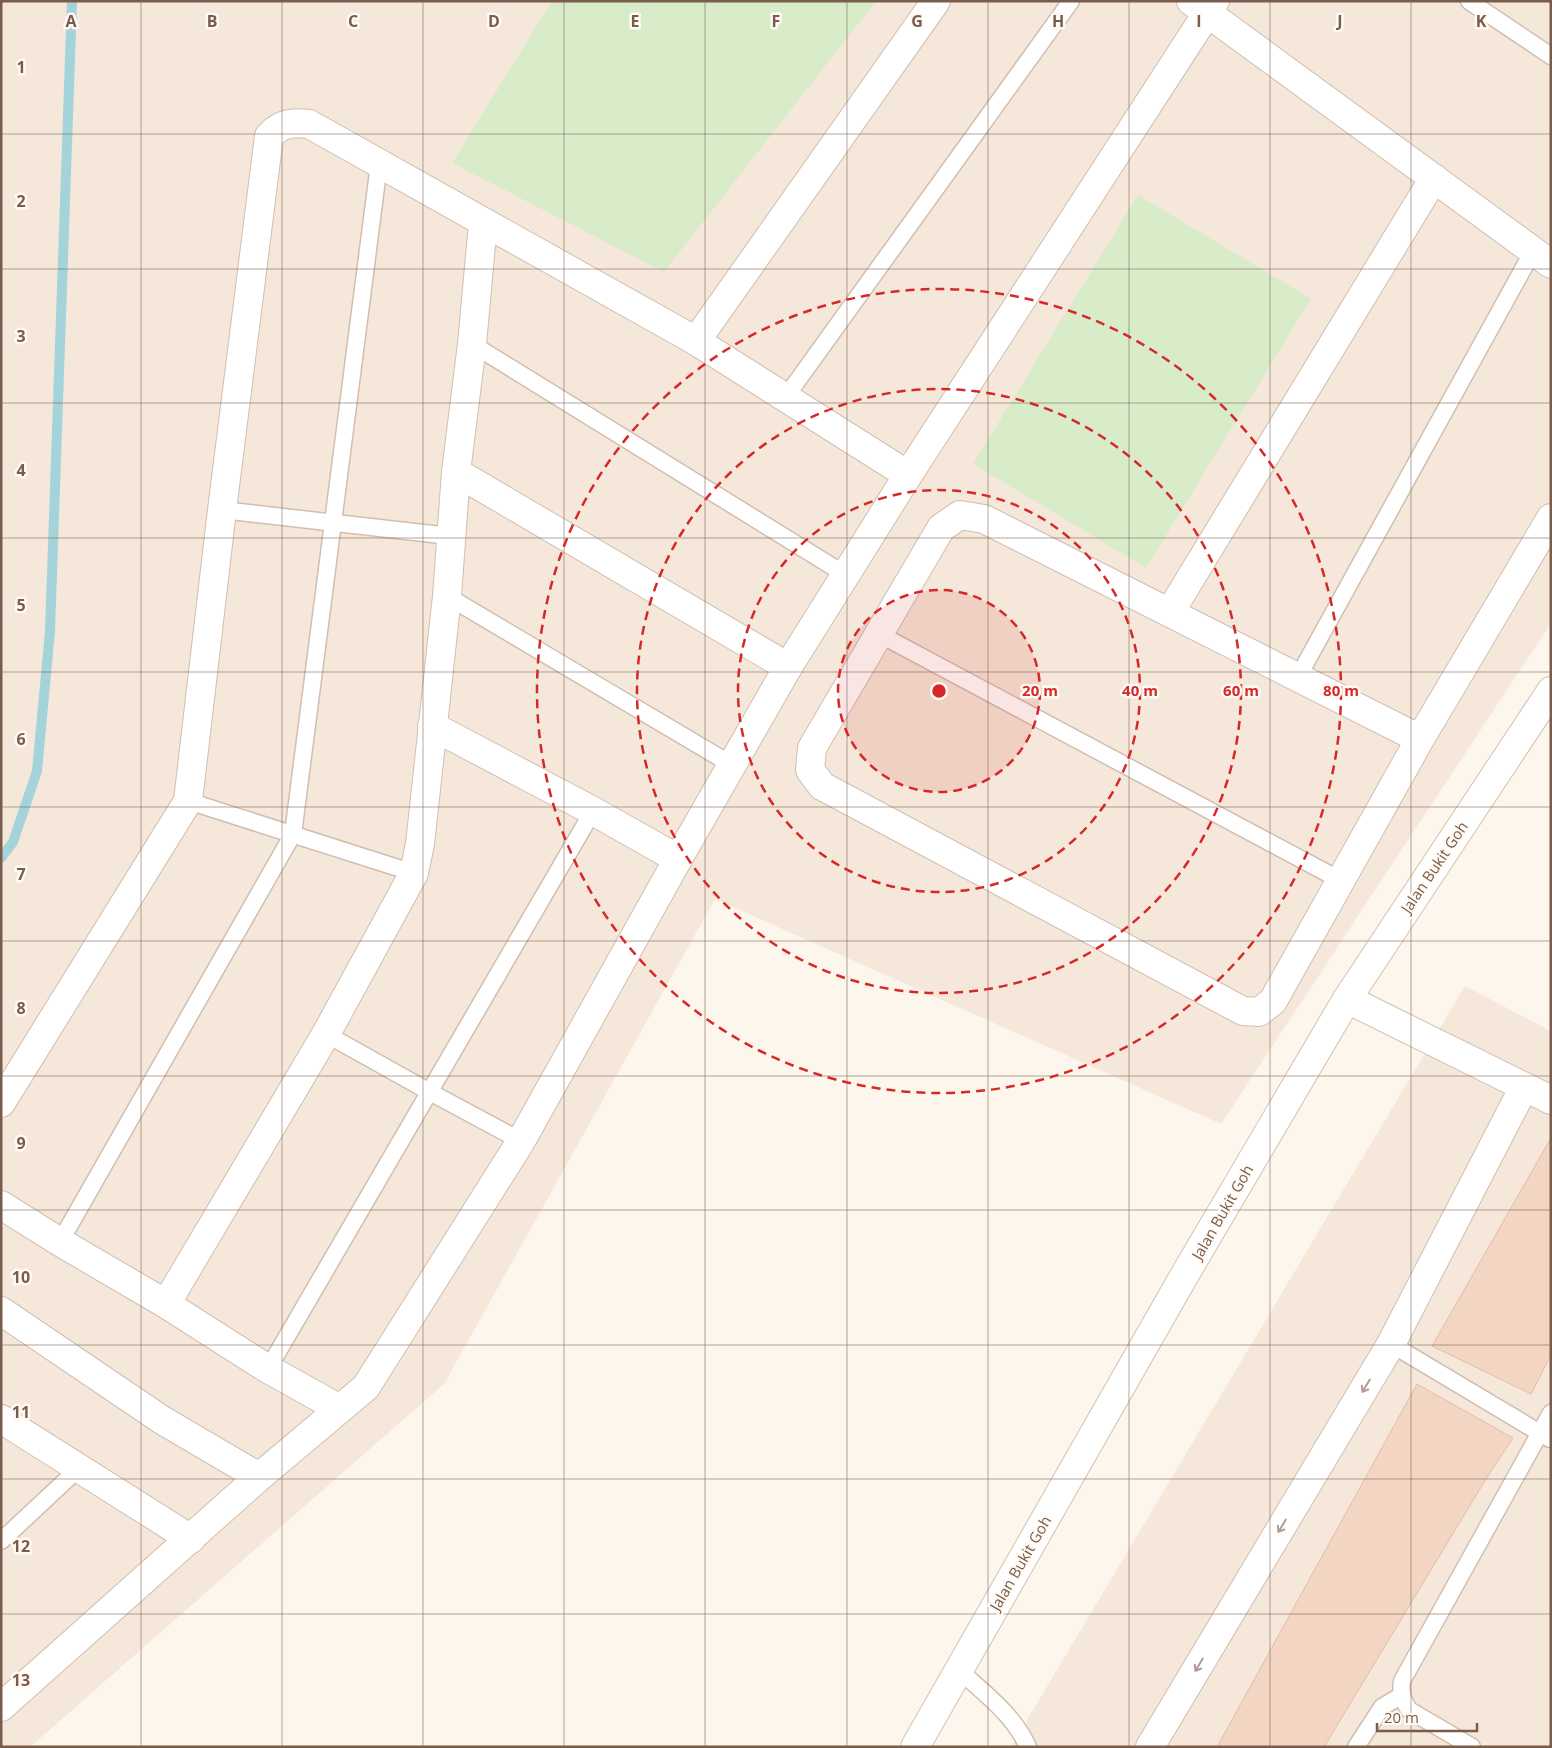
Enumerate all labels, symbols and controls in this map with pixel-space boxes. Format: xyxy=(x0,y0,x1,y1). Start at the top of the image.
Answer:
text: A xyxy=(65,10,77,32)
text: B xyxy=(207,10,217,32)
text: C xyxy=(348,10,358,32)
text: D xyxy=(488,10,500,32)
text: E xyxy=(631,10,640,32)
text: F xyxy=(772,10,780,32)
text: G xyxy=(911,10,923,32)
text: H xyxy=(1052,10,1064,32)
text: I xyxy=(1196,10,1202,32)
text: J xyxy=(1335,10,1343,32)
text: K xyxy=(1476,10,1487,32)
text: 1 xyxy=(16,56,26,78)
text: 2 xyxy=(16,190,26,212)
text: 3 xyxy=(16,325,26,347)
text: 4 xyxy=(16,459,26,481)
text: 5 xyxy=(16,594,26,616)
text: 20 m xyxy=(1022,680,1058,700)
text: 40 m xyxy=(1122,680,1158,700)
text: 60 m xyxy=(1223,680,1259,700)
text: 80 m xyxy=(1323,680,1359,700)
centre of rings xyxy=(930,682,948,700)
text: 6 xyxy=(16,728,26,750)
street label: Jalan Bukit Goh xyxy=(1395,817,1472,918)
text: 7 xyxy=(16,863,26,885)
text: 8 xyxy=(16,997,26,1019)
text: 9 xyxy=(16,1132,26,1154)
street label: Jalan Bukit Goh xyxy=(1186,1161,1257,1265)
text: 10 xyxy=(12,1266,30,1288)
one-way arrow xyxy=(1360,1379,1370,1393)
text: 11 xyxy=(12,1401,30,1423)
street label: Jalan Bukit Goh xyxy=(984,1512,1055,1616)
one-way arrow xyxy=(1277,1518,1287,1532)
text: 12 xyxy=(12,1535,30,1557)
one-way arrow xyxy=(1194,1658,1204,1672)
text: 13 xyxy=(12,1669,30,1691)
scale bar xyxy=(1377,1700,1477,1732)
text: 20 m xyxy=(1384,1707,1419,1727)

